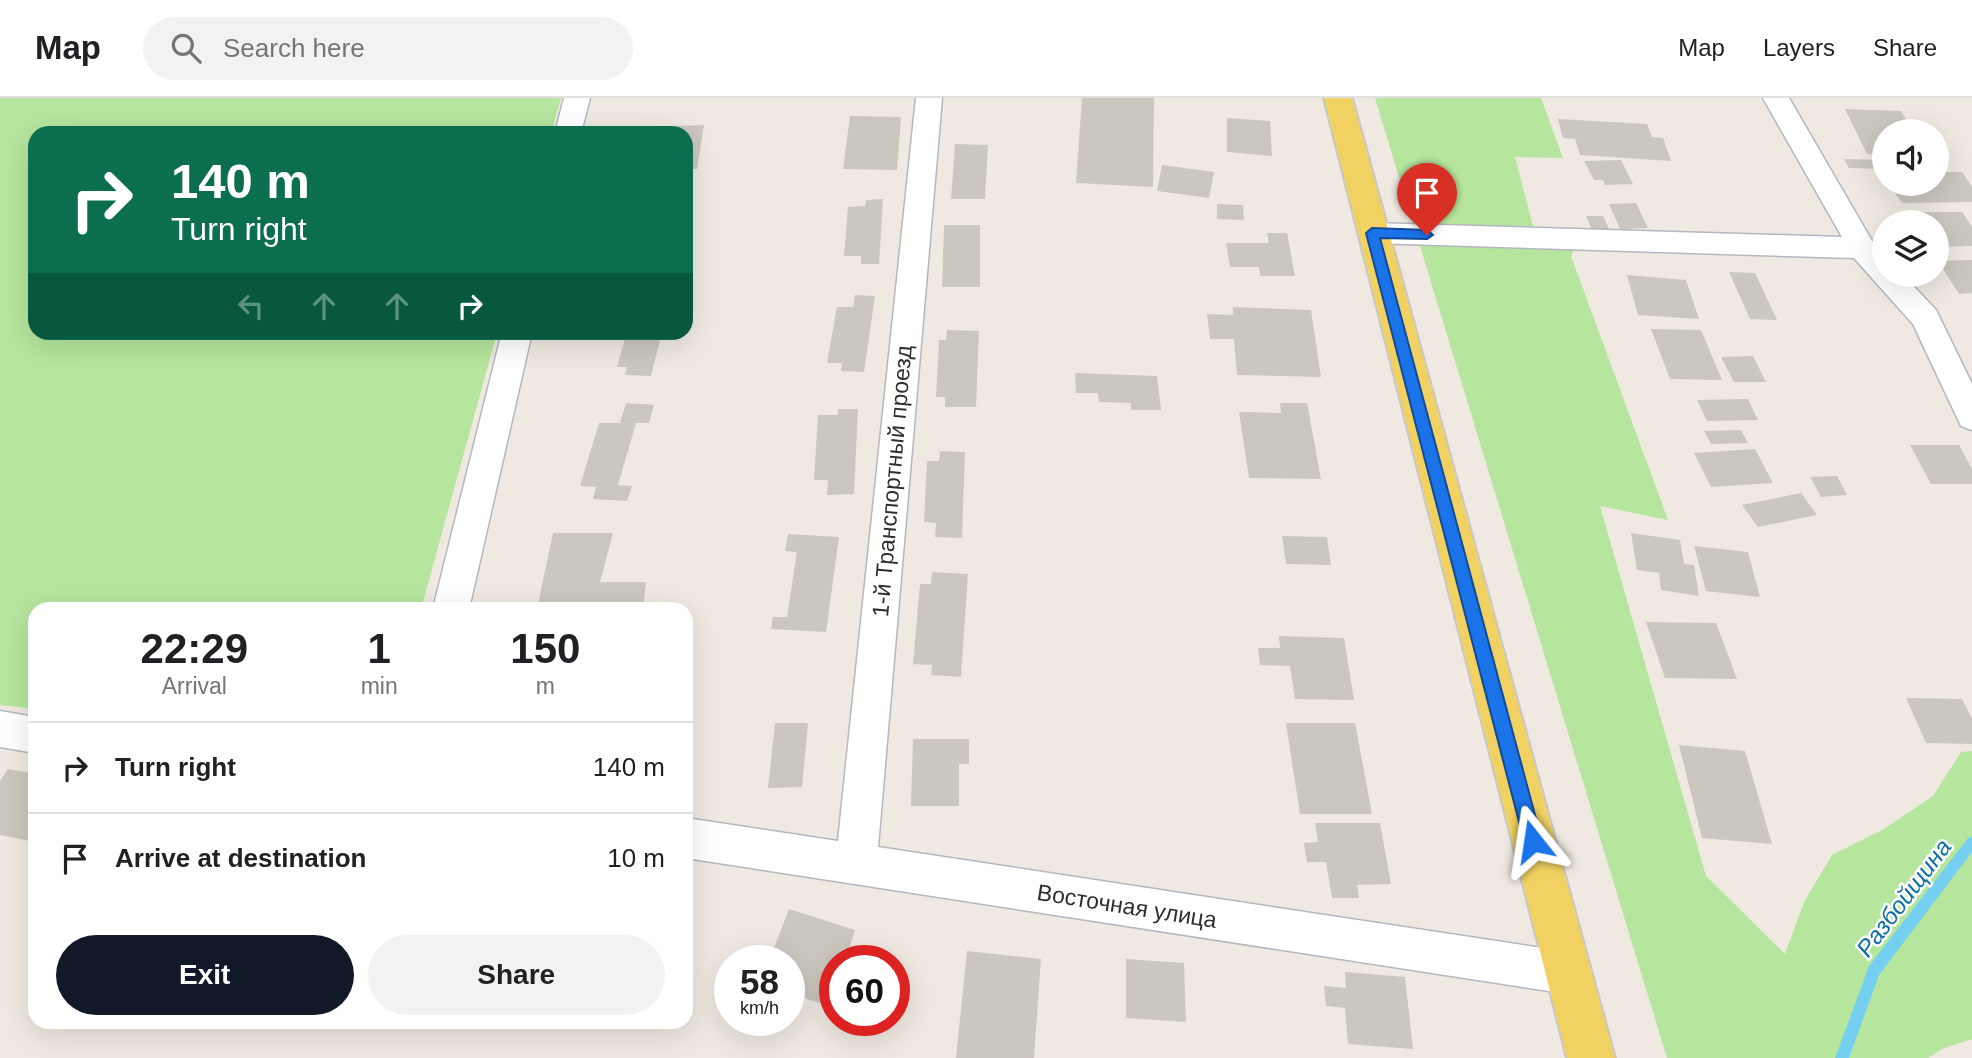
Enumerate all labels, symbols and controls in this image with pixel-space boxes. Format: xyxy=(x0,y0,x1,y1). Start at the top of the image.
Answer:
search box xyxy=(143,17,633,80)
text: Map xyxy=(35,29,101,66)
icon: search xyxy=(167,29,205,67)
text: Search here xyxy=(223,33,365,63)
text: Map xyxy=(1678,34,1725,61)
text: Layers xyxy=(1763,34,1835,61)
text: Share xyxy=(1873,34,1937,61)
map controls xyxy=(1872,119,1949,287)
button: sound xyxy=(1872,119,1949,196)
icon: right xyxy=(56,154,147,245)
text: 140 m xyxy=(171,154,310,208)
pin xyxy=(1397,163,1457,235)
icon: arrive xyxy=(1408,174,1446,212)
button: layers xyxy=(1872,210,1949,287)
text: Turn right xyxy=(171,211,307,247)
icon: left xyxy=(232,287,270,325)
icon: ahead xyxy=(305,287,343,325)
icon: ahead xyxy=(378,287,416,325)
icon: right xyxy=(451,287,489,325)
street label: 1-й Транспортный проезд xyxy=(867,344,917,618)
text: 22:29 xyxy=(141,625,248,672)
text: 1 xyxy=(367,625,391,672)
text: 150 xyxy=(510,625,580,672)
text: Arrival xyxy=(162,673,227,699)
text: min xyxy=(361,673,398,699)
text: m xyxy=(536,673,555,699)
icon: right xyxy=(56,749,94,787)
text: Turn right xyxy=(115,752,236,782)
text: 140 m xyxy=(593,752,665,782)
position arrow xyxy=(1496,804,1570,878)
water label: Разбойщина xyxy=(1851,834,1957,962)
icon: arrive xyxy=(56,840,94,878)
text: Arrive at destination xyxy=(115,843,366,873)
text: 10 m xyxy=(607,843,665,873)
street label: Восточная улица xyxy=(1035,879,1219,933)
button: Exit xyxy=(56,935,354,1015)
button: Share xyxy=(368,935,665,1015)
speed limit sign: 60 xyxy=(819,945,910,1036)
text: 58 xyxy=(740,962,779,1001)
text: km/h xyxy=(740,998,779,1018)

